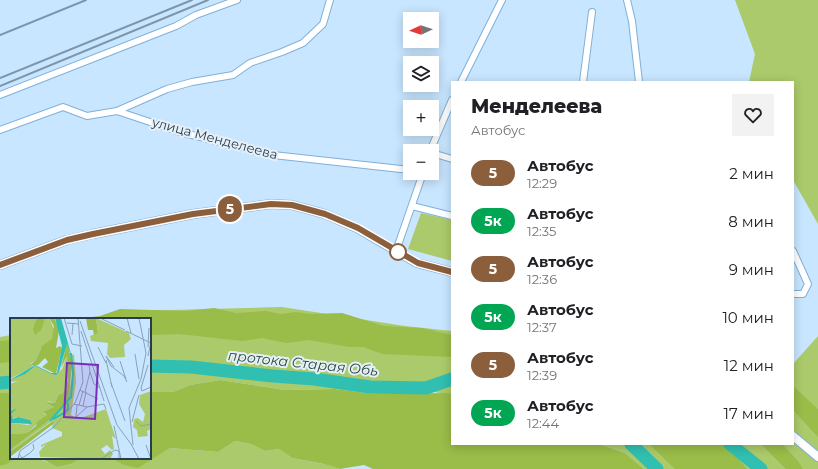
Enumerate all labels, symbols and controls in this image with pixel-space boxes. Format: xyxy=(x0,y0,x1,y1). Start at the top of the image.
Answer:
north arrow xyxy=(403,12,439,48)
map controls xyxy=(403,12,439,180)
button: layers xyxy=(403,56,439,92)
button: heart xyxy=(732,94,774,136)
text: Менделеева xyxy=(471,95,602,118)
button: + xyxy=(403,100,439,136)
street label: улица Менделеева xyxy=(149,113,280,162)
text: Автобус xyxy=(471,122,525,138)
button: − xyxy=(403,144,439,180)
text: Автобус xyxy=(527,156,594,175)
text: 5 xyxy=(489,164,497,182)
text: 2 мин xyxy=(729,164,774,183)
text: 12:29 xyxy=(527,175,557,191)
line badge: 5 xyxy=(217,196,243,222)
text: 5 xyxy=(226,200,234,218)
text: Автобус xyxy=(527,204,594,223)
text: 5к xyxy=(484,212,502,230)
text: 8 мин xyxy=(728,212,774,231)
text: 12:35 xyxy=(527,223,556,239)
unlabelled marker xyxy=(389,243,407,261)
text: Автобус xyxy=(527,252,594,271)
text: 5 xyxy=(489,260,497,278)
text: 9 мин xyxy=(729,260,774,279)
text: 12:36 xyxy=(527,271,557,287)
text: Автобус xyxy=(527,300,594,319)
text: 5к xyxy=(484,308,502,326)
text: 10 мин xyxy=(722,308,774,327)
inset map xyxy=(10,318,151,459)
text: 12:37 xyxy=(527,319,557,335)
water label: протока Старая Обь xyxy=(227,346,379,380)
text: Автобус xyxy=(527,348,594,367)
text: 5 xyxy=(489,356,497,374)
text: 12 мин xyxy=(724,356,774,375)
text: 12:39 xyxy=(527,367,557,383)
text: Автобус xyxy=(527,396,594,415)
text: 5к xyxy=(484,404,502,422)
text: 17 мин xyxy=(724,404,774,423)
text: 12:44 xyxy=(527,415,559,431)

